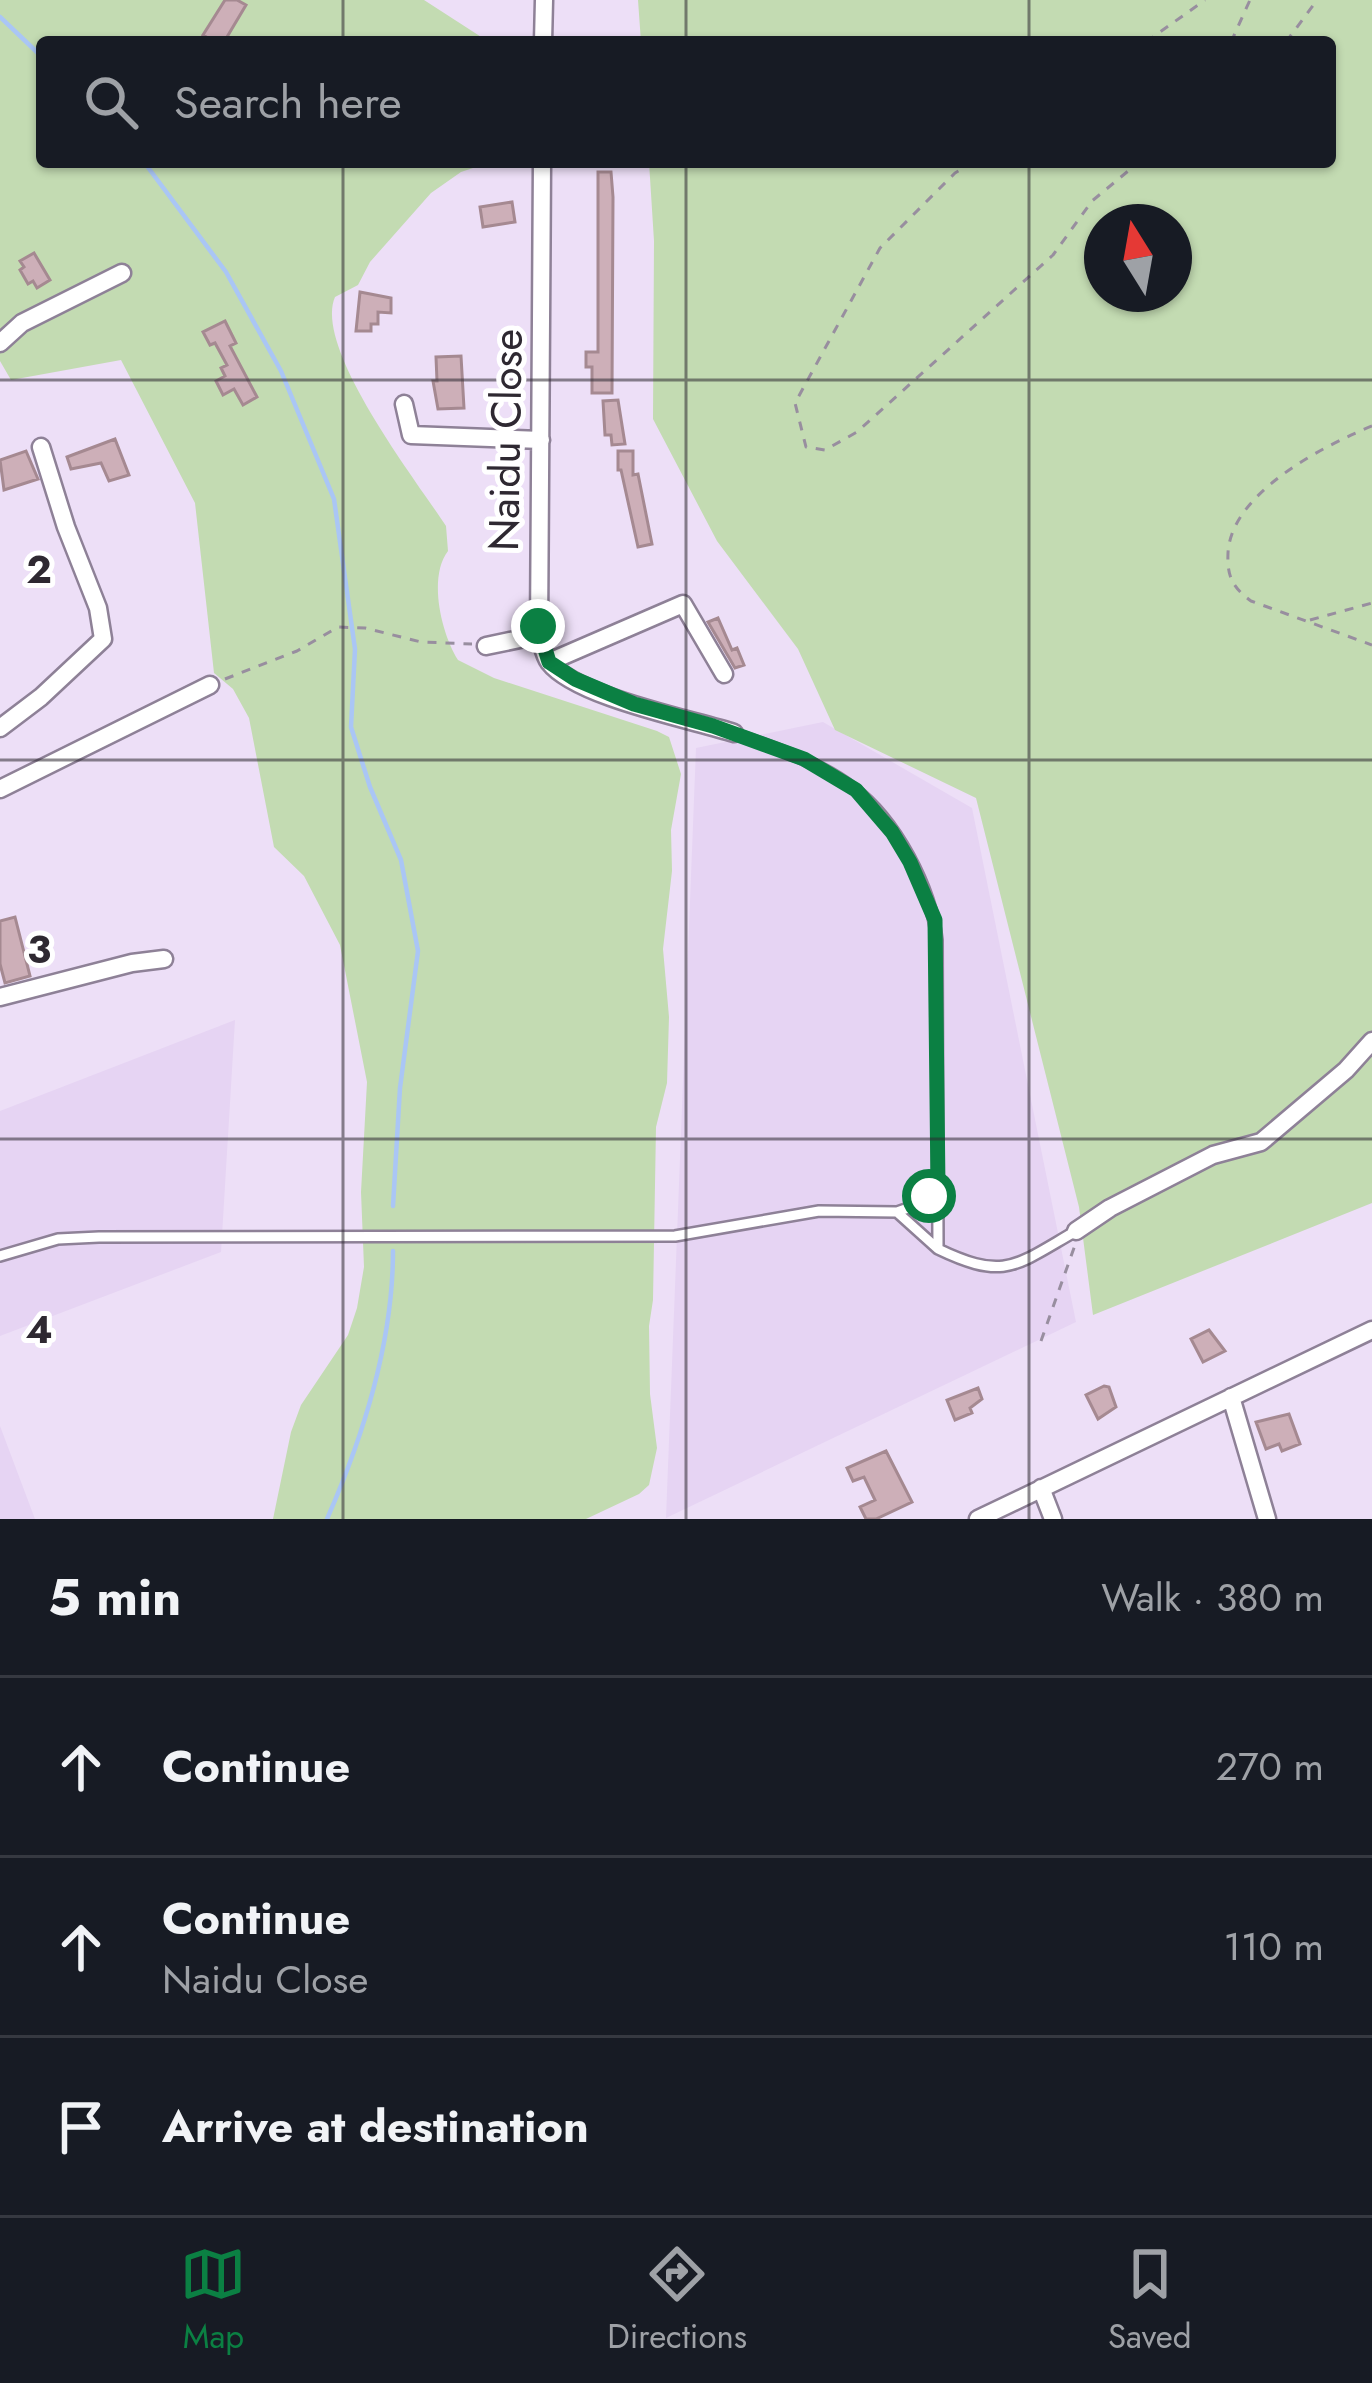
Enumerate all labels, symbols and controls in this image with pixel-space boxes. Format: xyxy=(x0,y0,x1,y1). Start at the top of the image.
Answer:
search box xyxy=(36,36,1336,168)
icon: search xyxy=(78,69,144,135)
text: Search here xyxy=(174,70,402,135)
north arrow xyxy=(1084,204,1192,312)
street label: Naidu Close xyxy=(473,328,538,552)
text: 2 xyxy=(26,541,52,598)
route end xyxy=(511,599,565,653)
text: 3 xyxy=(27,921,51,978)
route start xyxy=(902,1169,956,1223)
text: 4 xyxy=(25,1301,53,1358)
text: 5 min xyxy=(48,1560,181,1634)
text: Walk · 380 m xyxy=(1101,1569,1324,1626)
icon: ahead xyxy=(48,1734,114,1800)
text: Continue xyxy=(162,1734,350,1799)
text: 270 m xyxy=(1216,1738,1324,1795)
text: Continue xyxy=(162,1886,350,1951)
icon: ahead xyxy=(48,1914,114,1980)
text: 110 m xyxy=(1223,1918,1324,1975)
text: Naidu Close xyxy=(162,1951,368,2008)
icon: arrive xyxy=(48,2094,114,2160)
text: Arrive at destination xyxy=(162,2094,589,2159)
tab: Map xyxy=(180,2241,246,2360)
tab: Directions xyxy=(607,2241,747,2360)
tab: Saved xyxy=(1108,2241,1192,2360)

